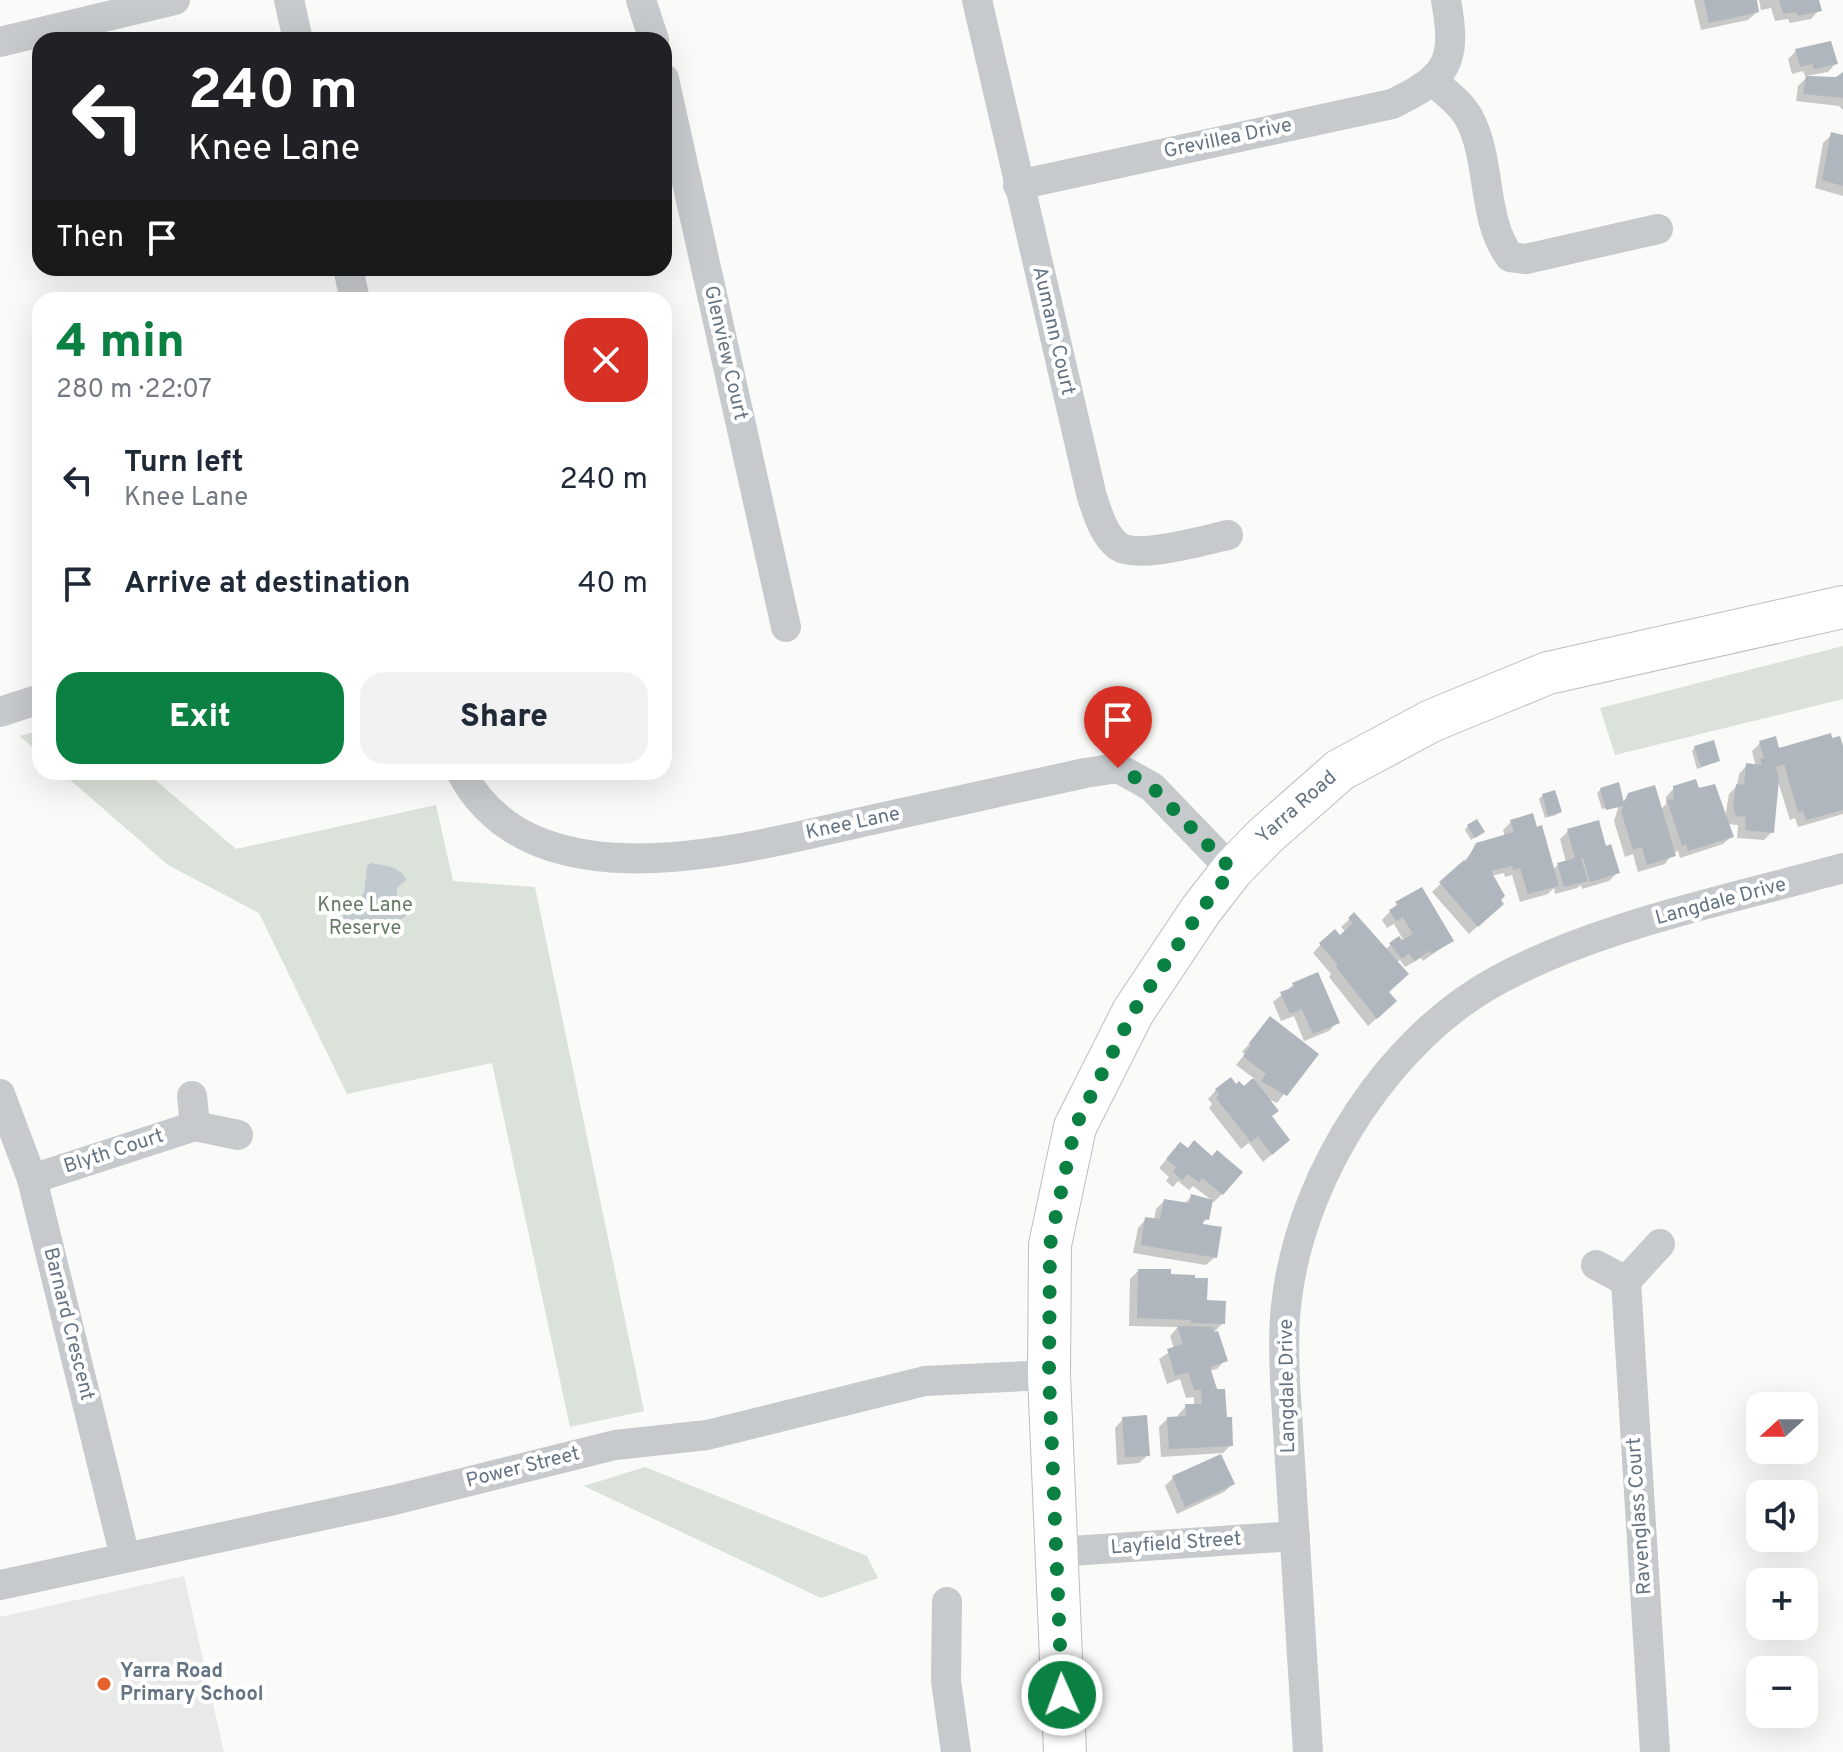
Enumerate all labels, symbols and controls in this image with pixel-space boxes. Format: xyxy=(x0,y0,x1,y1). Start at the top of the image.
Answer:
text: 240 m xyxy=(188,58,358,128)
icon: left xyxy=(56,64,160,168)
street label: Grevillea Drive xyxy=(1161,113,1295,165)
text: Knee Lane xyxy=(188,127,360,173)
icon: arrive xyxy=(140,216,184,260)
text: Then xyxy=(56,220,124,257)
street label: Aumann Court xyxy=(1026,264,1080,398)
street label: Glenview Court xyxy=(697,283,753,423)
text: 4 min xyxy=(56,314,185,374)
button: close xyxy=(564,318,648,402)
text: 280 m · 22:07 xyxy=(56,374,212,407)
text: Turn left xyxy=(124,445,244,482)
icon: left xyxy=(56,458,100,502)
text: 240 m xyxy=(560,462,648,499)
text: Knee Lane xyxy=(124,482,248,515)
icon: arrive xyxy=(56,562,100,606)
text: Arrive at destination xyxy=(124,566,410,603)
text: 40 m xyxy=(578,566,648,603)
button: Exit xyxy=(56,672,344,764)
button: Share xyxy=(360,672,648,764)
pin xyxy=(1084,686,1152,768)
icon: arrive xyxy=(1096,698,1140,742)
street label: Yarra Road xyxy=(1251,765,1343,850)
street label: Knee Lane xyxy=(804,801,902,847)
street label: Langdale Drive xyxy=(1653,872,1789,932)
park label: Knee Lane Reserve xyxy=(317,893,413,942)
street label: Blyth Court xyxy=(61,1124,167,1180)
street label: Barnard Crescent xyxy=(36,1245,100,1403)
street label: Langdale Drive xyxy=(1274,1319,1302,1453)
north arrow xyxy=(1746,1392,1818,1464)
map controls xyxy=(1746,1392,1818,1728)
street label: Ravenglass Court xyxy=(1622,1436,1658,1596)
street label: Power Street xyxy=(463,1441,583,1495)
button: sound xyxy=(1746,1480,1818,1552)
street label: Layfield Street xyxy=(1110,1526,1242,1562)
button: + xyxy=(1746,1568,1818,1640)
position arrow xyxy=(1020,1653,1104,1737)
button: − xyxy=(1746,1656,1818,1728)
place label: Yarra Road Primary School xyxy=(120,1659,264,1708)
marker: Yarra Road Primary School xyxy=(95,1675,113,1693)

